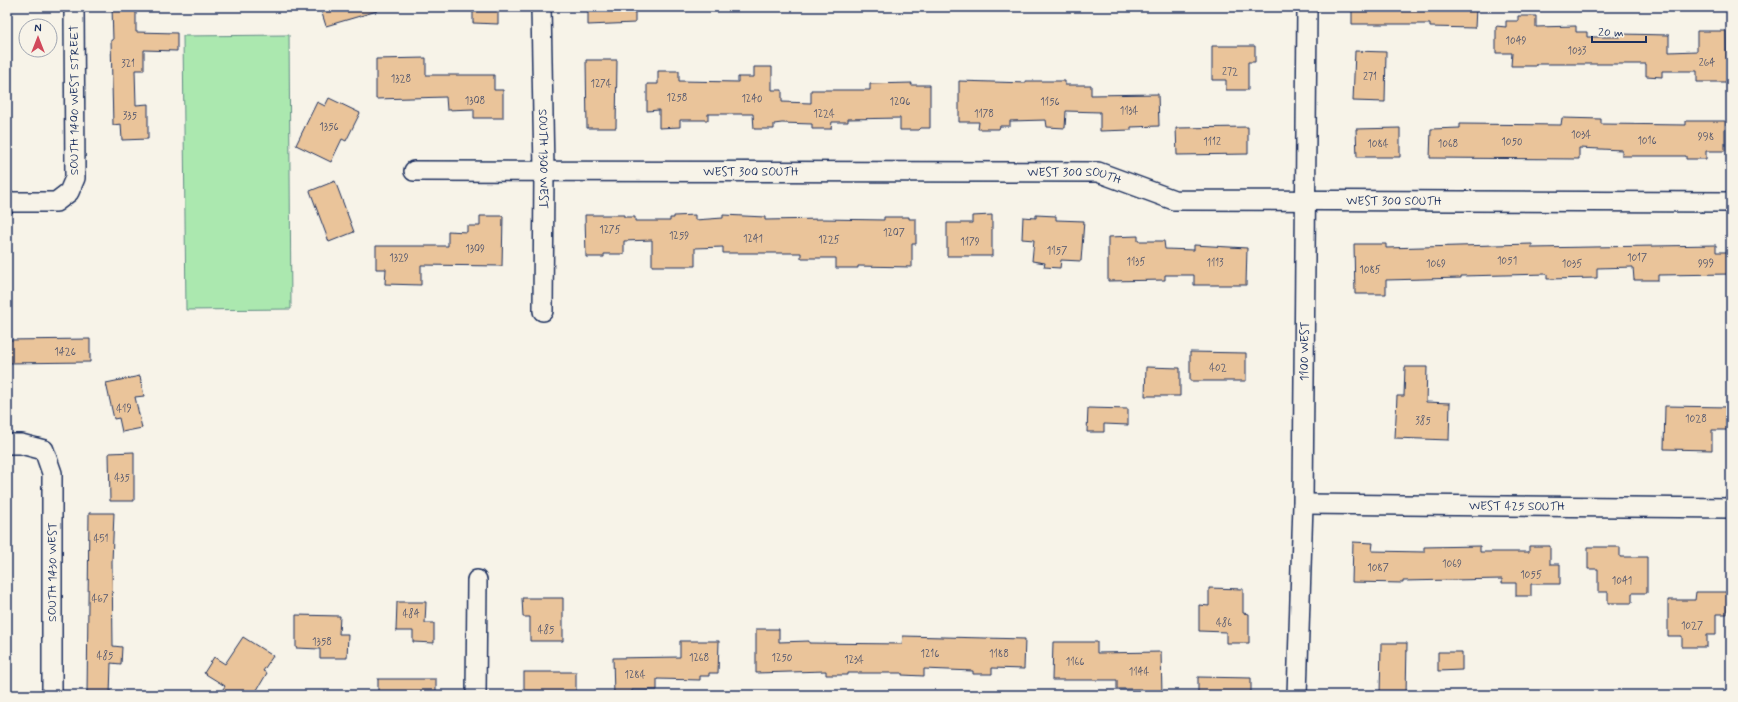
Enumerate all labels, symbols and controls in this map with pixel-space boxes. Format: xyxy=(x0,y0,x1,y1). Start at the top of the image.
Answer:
north arrow xyxy=(18,18,58,58)
scale bar xyxy=(1592,18,1646,44)
text: N xyxy=(34,22,42,36)
street label: SOUTH 1400 WEST STREET xyxy=(67,25,83,175)
text: 20 m xyxy=(1598,25,1624,41)
house number: 1049 xyxy=(1506,35,1527,48)
house number: 1033 xyxy=(1568,45,1587,58)
house number: 264 xyxy=(1699,57,1715,70)
house number: 321 xyxy=(121,58,135,71)
house number: 272 xyxy=(1222,66,1238,79)
house number: 271 xyxy=(1363,71,1377,84)
house number: 1328 xyxy=(391,73,411,86)
house number: 1274 xyxy=(590,78,612,91)
house number: 1258 xyxy=(667,92,687,105)
house number: 1240 xyxy=(741,93,763,106)
house number: 1308 xyxy=(465,95,485,108)
house number: 1206 xyxy=(890,96,910,109)
house number: 1156 xyxy=(1040,96,1060,109)
house number: 1134 xyxy=(1120,105,1139,118)
house number: 1224 xyxy=(813,108,835,121)
house number: 1178 xyxy=(974,108,994,121)
street label: SOUTH 1300 WEST xyxy=(534,109,551,209)
house number: 335 xyxy=(123,110,138,123)
house number: 1356 xyxy=(319,121,339,134)
house number: 1034 xyxy=(1571,129,1591,142)
house number: 998 xyxy=(1698,131,1714,144)
house number: 1016 xyxy=(1637,135,1657,148)
house number: 1112 xyxy=(1203,136,1221,149)
house number: 1050 xyxy=(1501,136,1523,149)
house number: 1084 xyxy=(1367,138,1389,151)
house number: 1068 xyxy=(1438,138,1458,151)
street label: WEST 300 SOUTH xyxy=(703,164,799,181)
street label: WEST 300 SOUTH xyxy=(1027,165,1124,189)
street label: WEST 300 SOUTH xyxy=(1346,194,1442,210)
house number: 1275 xyxy=(599,224,621,237)
house number: 1207 xyxy=(883,227,905,240)
house number: 1259 xyxy=(669,230,689,243)
house number: 1241 xyxy=(743,233,763,246)
house number: 1225 xyxy=(818,234,840,247)
house number: 1179 xyxy=(960,236,980,249)
house number: 1309 xyxy=(465,243,485,256)
house number: 1157 xyxy=(1047,245,1067,258)
house number: 1329 xyxy=(389,252,409,265)
house number: 1017 xyxy=(1627,252,1647,265)
house number: 1051 xyxy=(1497,255,1517,268)
house number: 1135 xyxy=(1127,256,1145,269)
house number: 1113 xyxy=(1206,257,1224,270)
house number: 1069 xyxy=(1426,258,1446,271)
house number: 1035 xyxy=(1562,258,1582,271)
house number: 999 xyxy=(1698,258,1714,271)
house number: 1085 xyxy=(1359,264,1381,277)
street label: 1100 WEST xyxy=(1297,321,1313,381)
house number: 1426 xyxy=(54,346,76,359)
house number: 402 xyxy=(1209,362,1227,375)
house number: 419 xyxy=(116,403,132,416)
house number: 1028 xyxy=(1685,413,1707,426)
house number: 385 xyxy=(1415,414,1431,428)
house number: 435 xyxy=(114,472,130,485)
street label: WEST 425 SOUTH xyxy=(1469,499,1565,515)
street label: SOUTH 1430 WEST xyxy=(45,522,61,622)
house number: 451 xyxy=(93,533,109,546)
house number: 1069 xyxy=(1442,558,1462,571)
house number: 1087 xyxy=(1367,562,1389,575)
house number: 1055 xyxy=(1520,569,1542,582)
house number: 1041 xyxy=(1612,575,1632,588)
house number: 467 xyxy=(92,593,109,606)
house number: 484 xyxy=(402,607,420,621)
house number: 486 xyxy=(1216,616,1232,630)
house number: 1027 xyxy=(1681,620,1703,633)
house number: 485 xyxy=(538,623,555,637)
house number: 1358 xyxy=(312,636,332,649)
house number: 1216 xyxy=(921,648,939,661)
house number: 1188 xyxy=(989,648,1009,661)
house number: 485 xyxy=(97,649,114,663)
house number: 1268 xyxy=(689,652,709,665)
house number: 1250 xyxy=(772,652,793,665)
house number: 1234 xyxy=(844,654,864,667)
house number: 1166 xyxy=(1066,656,1084,669)
house number: 1144 xyxy=(1129,666,1149,679)
house number: 1284 xyxy=(625,669,646,682)

